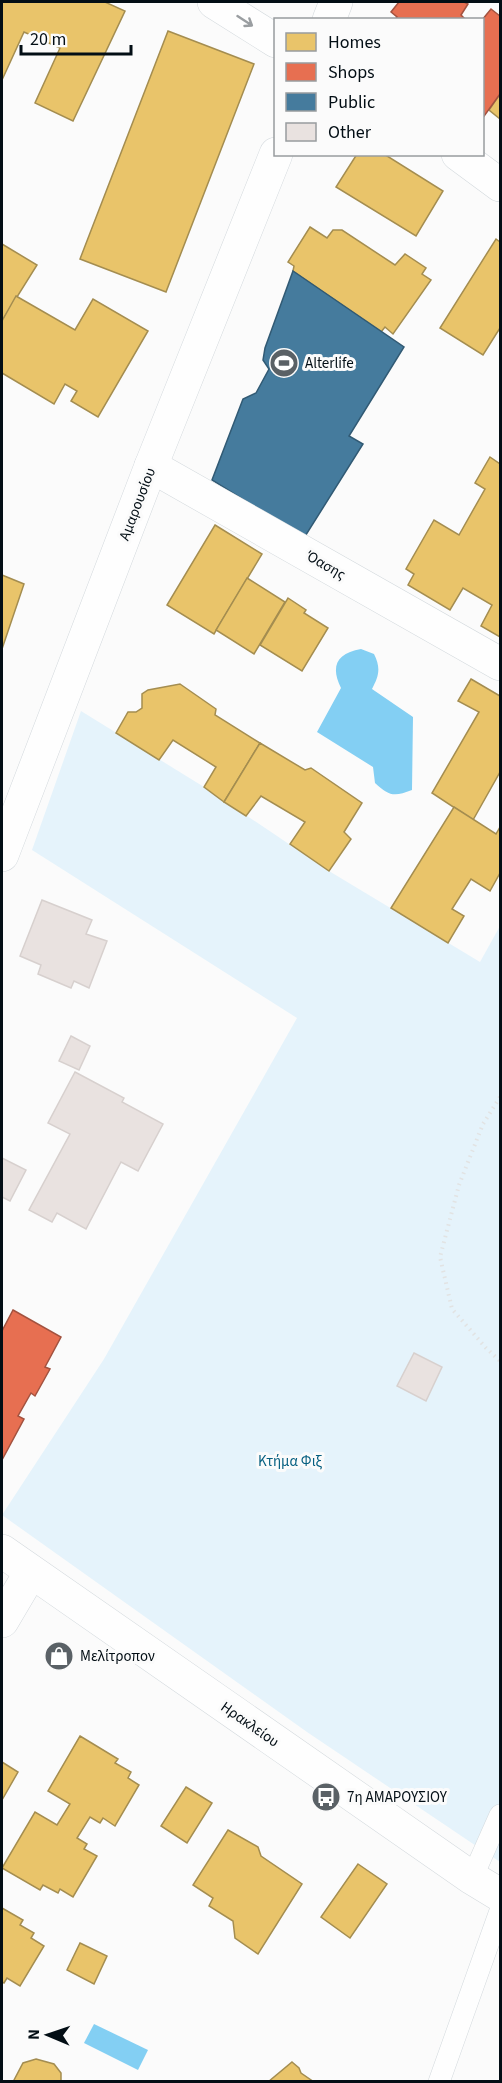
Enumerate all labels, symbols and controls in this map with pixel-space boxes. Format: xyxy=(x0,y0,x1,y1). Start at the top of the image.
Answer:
one-way arrow xyxy=(236,16,253,28)
scale bar xyxy=(21,18,130,56)
legend xyxy=(274,18,484,156)
text: 20 m xyxy=(30,27,66,52)
text: Homes xyxy=(328,30,381,55)
text: Shops xyxy=(328,60,375,85)
text: Public xyxy=(328,90,375,115)
text: Other xyxy=(328,120,372,145)
sports icon: Alterlife xyxy=(268,347,300,379)
place label: Alterlife xyxy=(305,353,354,374)
street label: Αμαρουσίου xyxy=(114,465,161,544)
street label: Όασης xyxy=(301,545,350,585)
park label: Κτήμα Φιξ xyxy=(258,1451,323,1472)
shop icon: Μελίτροπον xyxy=(43,1640,75,1672)
place label: Μελίτροπον xyxy=(80,1646,155,1667)
street label: Ηρακλείου xyxy=(216,1697,283,1752)
bus stop icon: 7η ΑΜΑΡΟΥΣΙΟΥ xyxy=(310,1781,342,1813)
place label: 7η ΑΜΑΡΟΥΣΙΟΥ xyxy=(347,1787,448,1808)
north arrow xyxy=(18,2005,78,2065)
text: N xyxy=(23,2029,45,2040)

